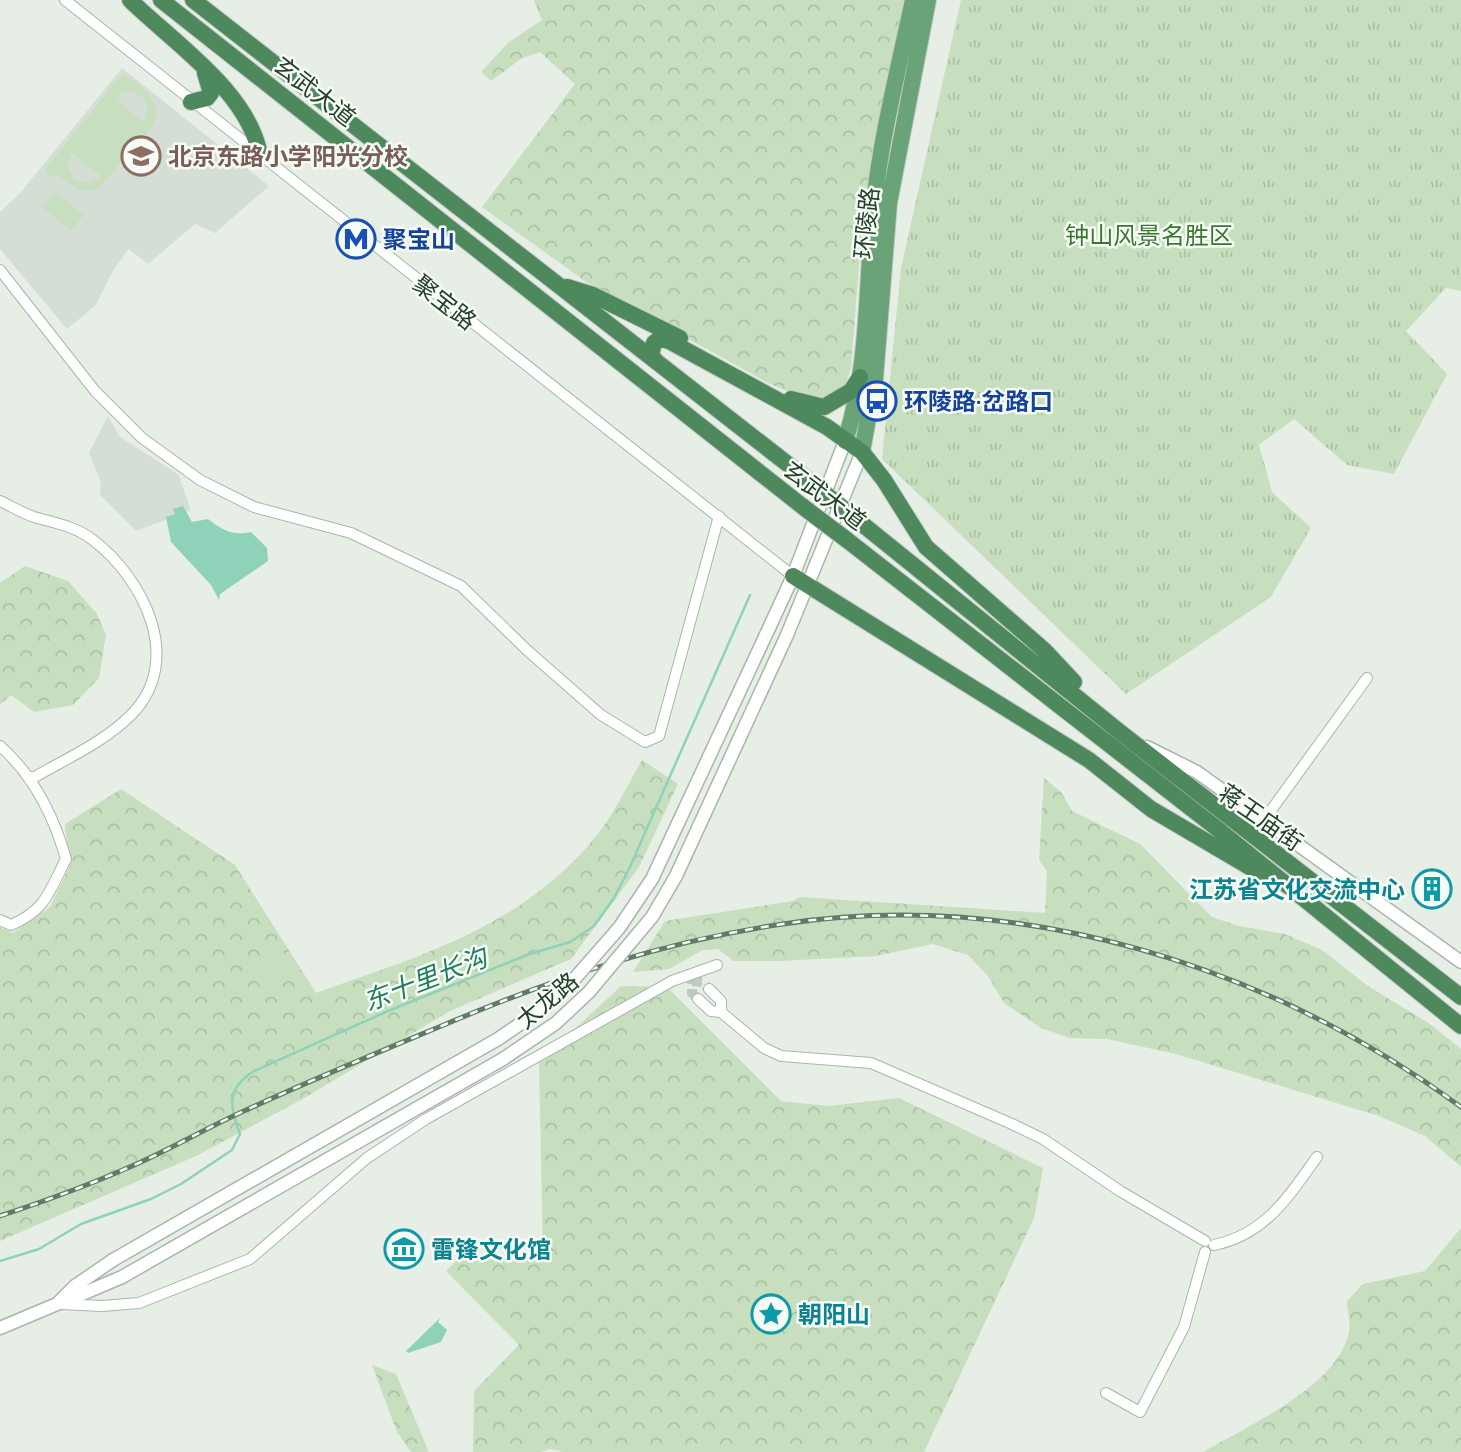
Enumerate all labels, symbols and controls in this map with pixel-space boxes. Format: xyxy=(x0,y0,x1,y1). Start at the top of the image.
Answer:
street label: 玄武大道 xyxy=(268,50,362,132)
school or university icon: 北京东路小学阳光分校 xyxy=(120,135,162,177)
place label: 北京东路小学阳光分校 xyxy=(168,141,408,171)
street label: 环陵路 xyxy=(847,186,885,260)
metro station icon: 聚宝山 xyxy=(335,218,377,260)
park label: 钟山风景名胜区 xyxy=(1065,220,1233,250)
place label: 聚宝山 xyxy=(383,224,455,254)
street label: 聚宝路 xyxy=(407,268,483,336)
bus stop icon: 环陵路·岔路口 xyxy=(856,380,898,422)
place label: 环陵路·岔路口 xyxy=(904,386,1053,416)
street label: 玄武大道 xyxy=(778,454,872,536)
street label: 蒋王庙街 xyxy=(1213,777,1309,857)
building icon: 江苏省文化交流中心 xyxy=(1411,868,1453,910)
place label: 江苏省文化交流中心 xyxy=(1189,874,1405,904)
water label: 东十里长沟 xyxy=(358,939,494,1018)
street label: 太龙路 xyxy=(510,965,584,1035)
museum icon: 雷锋文化馆 xyxy=(383,1228,425,1270)
place label: 雷锋文化馆 xyxy=(431,1234,551,1264)
place icon: 朝阳山 xyxy=(750,1293,792,1335)
place label: 朝阳山 xyxy=(798,1299,870,1329)

